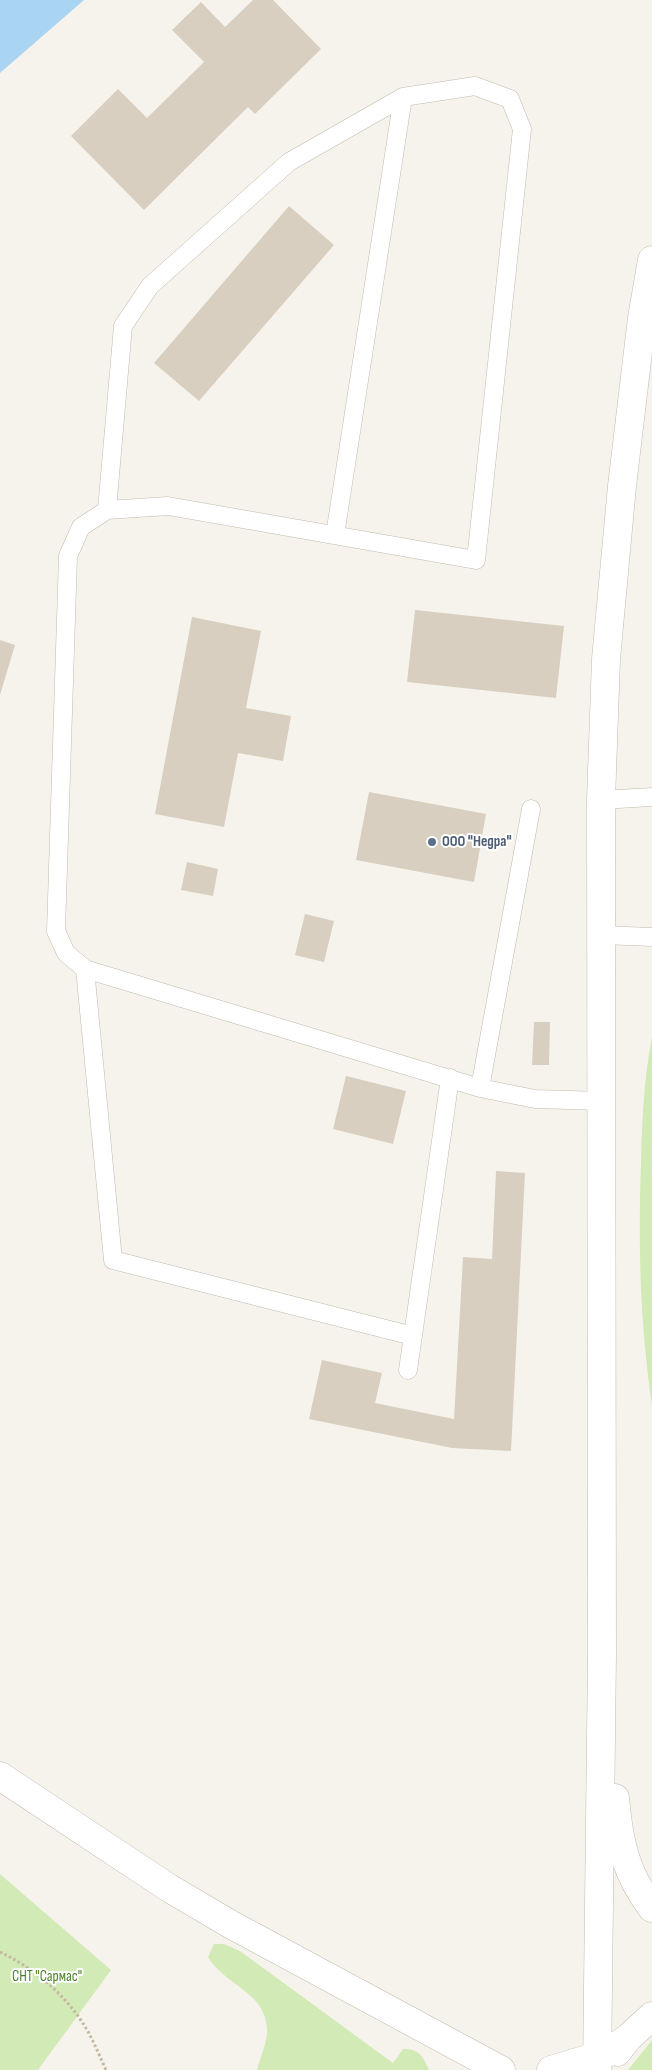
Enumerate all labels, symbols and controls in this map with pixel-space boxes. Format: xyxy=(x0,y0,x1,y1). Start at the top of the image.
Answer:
place label: ООО "Недра" xyxy=(442,833,512,851)
marker: ООО "Недра" xyxy=(426,836,438,848)
park label: СНТ "Сармас" xyxy=(12,1968,82,1986)

